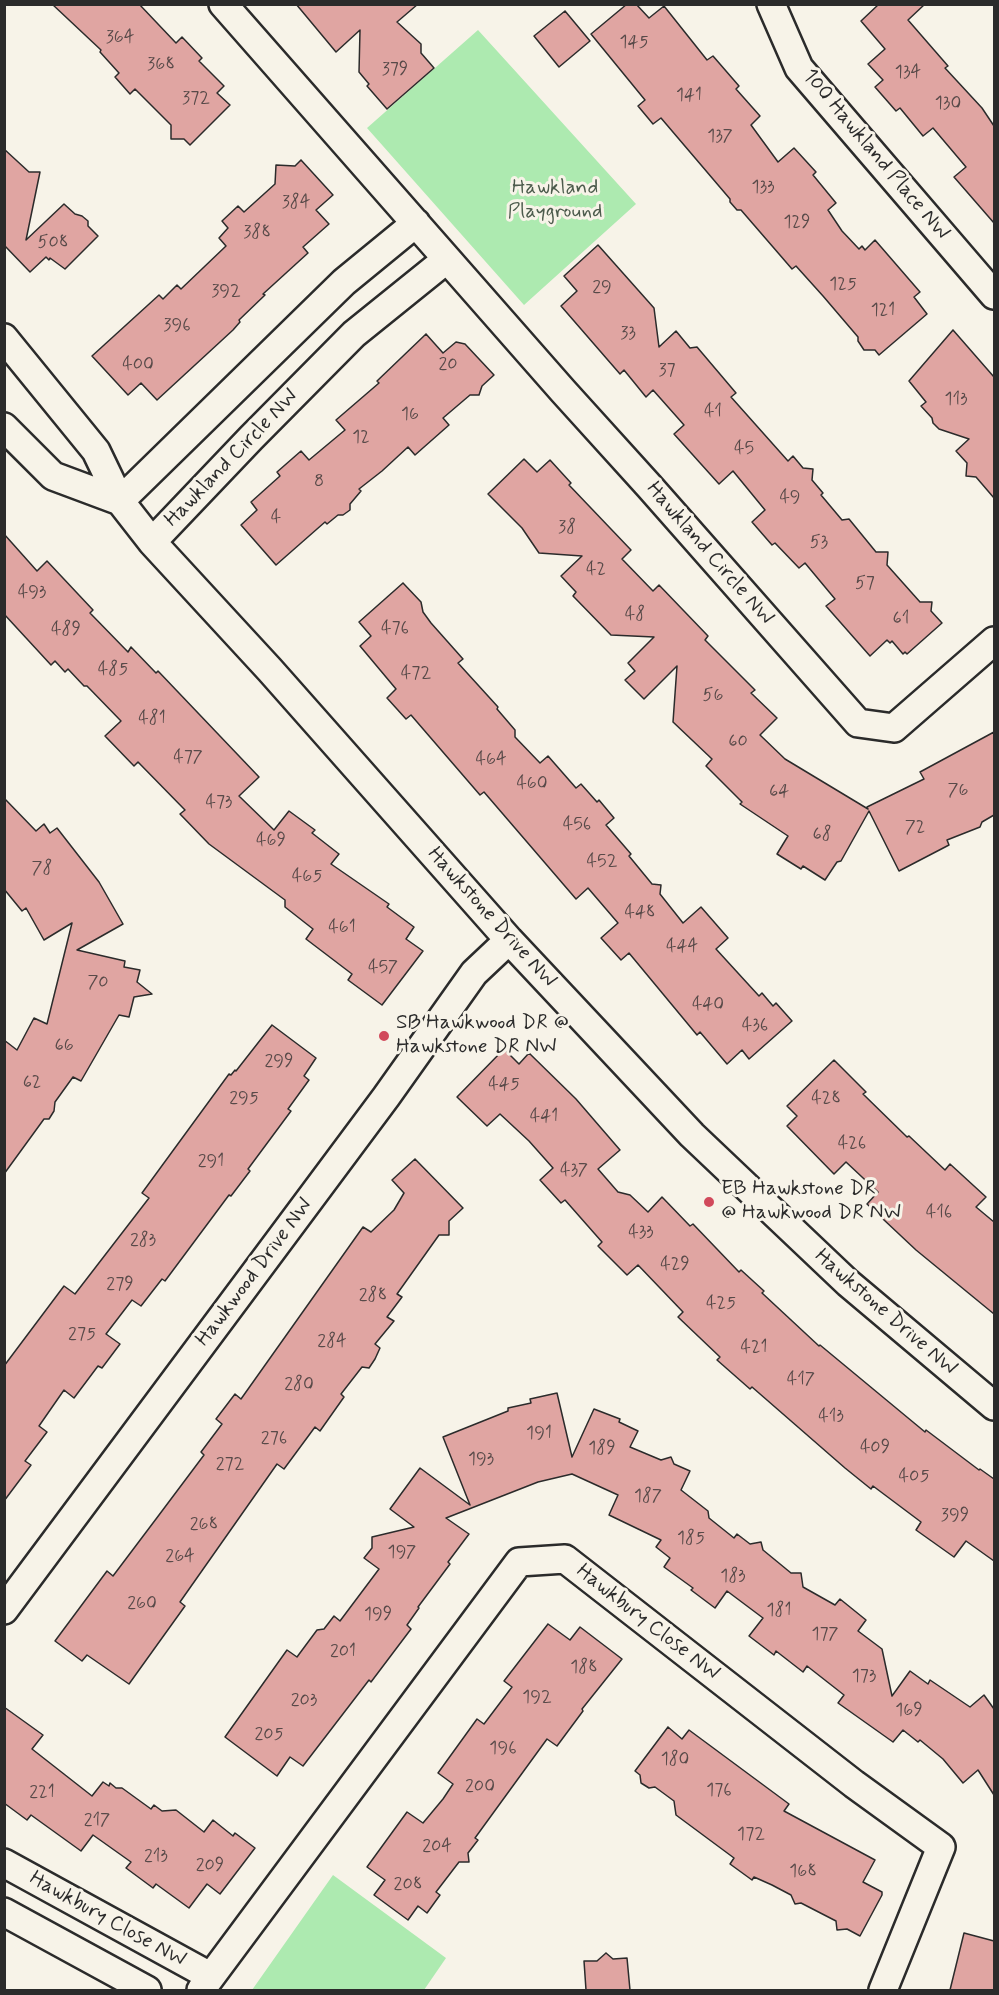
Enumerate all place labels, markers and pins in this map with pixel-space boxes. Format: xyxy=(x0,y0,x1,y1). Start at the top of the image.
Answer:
place label: SB Hawkwood DR @ Hawkstone DR NW xyxy=(396,1011,569,1061)
marker: SB Hawkwood DR @ Hawkstone DR NW xyxy=(377,1029,391,1043)
place label: EB Hawkstone DR @ Hawkwood DR NW xyxy=(721,1177,901,1227)
marker: EB Hawkstone DR @ Hawkwood DR NW xyxy=(702,1195,716,1209)

